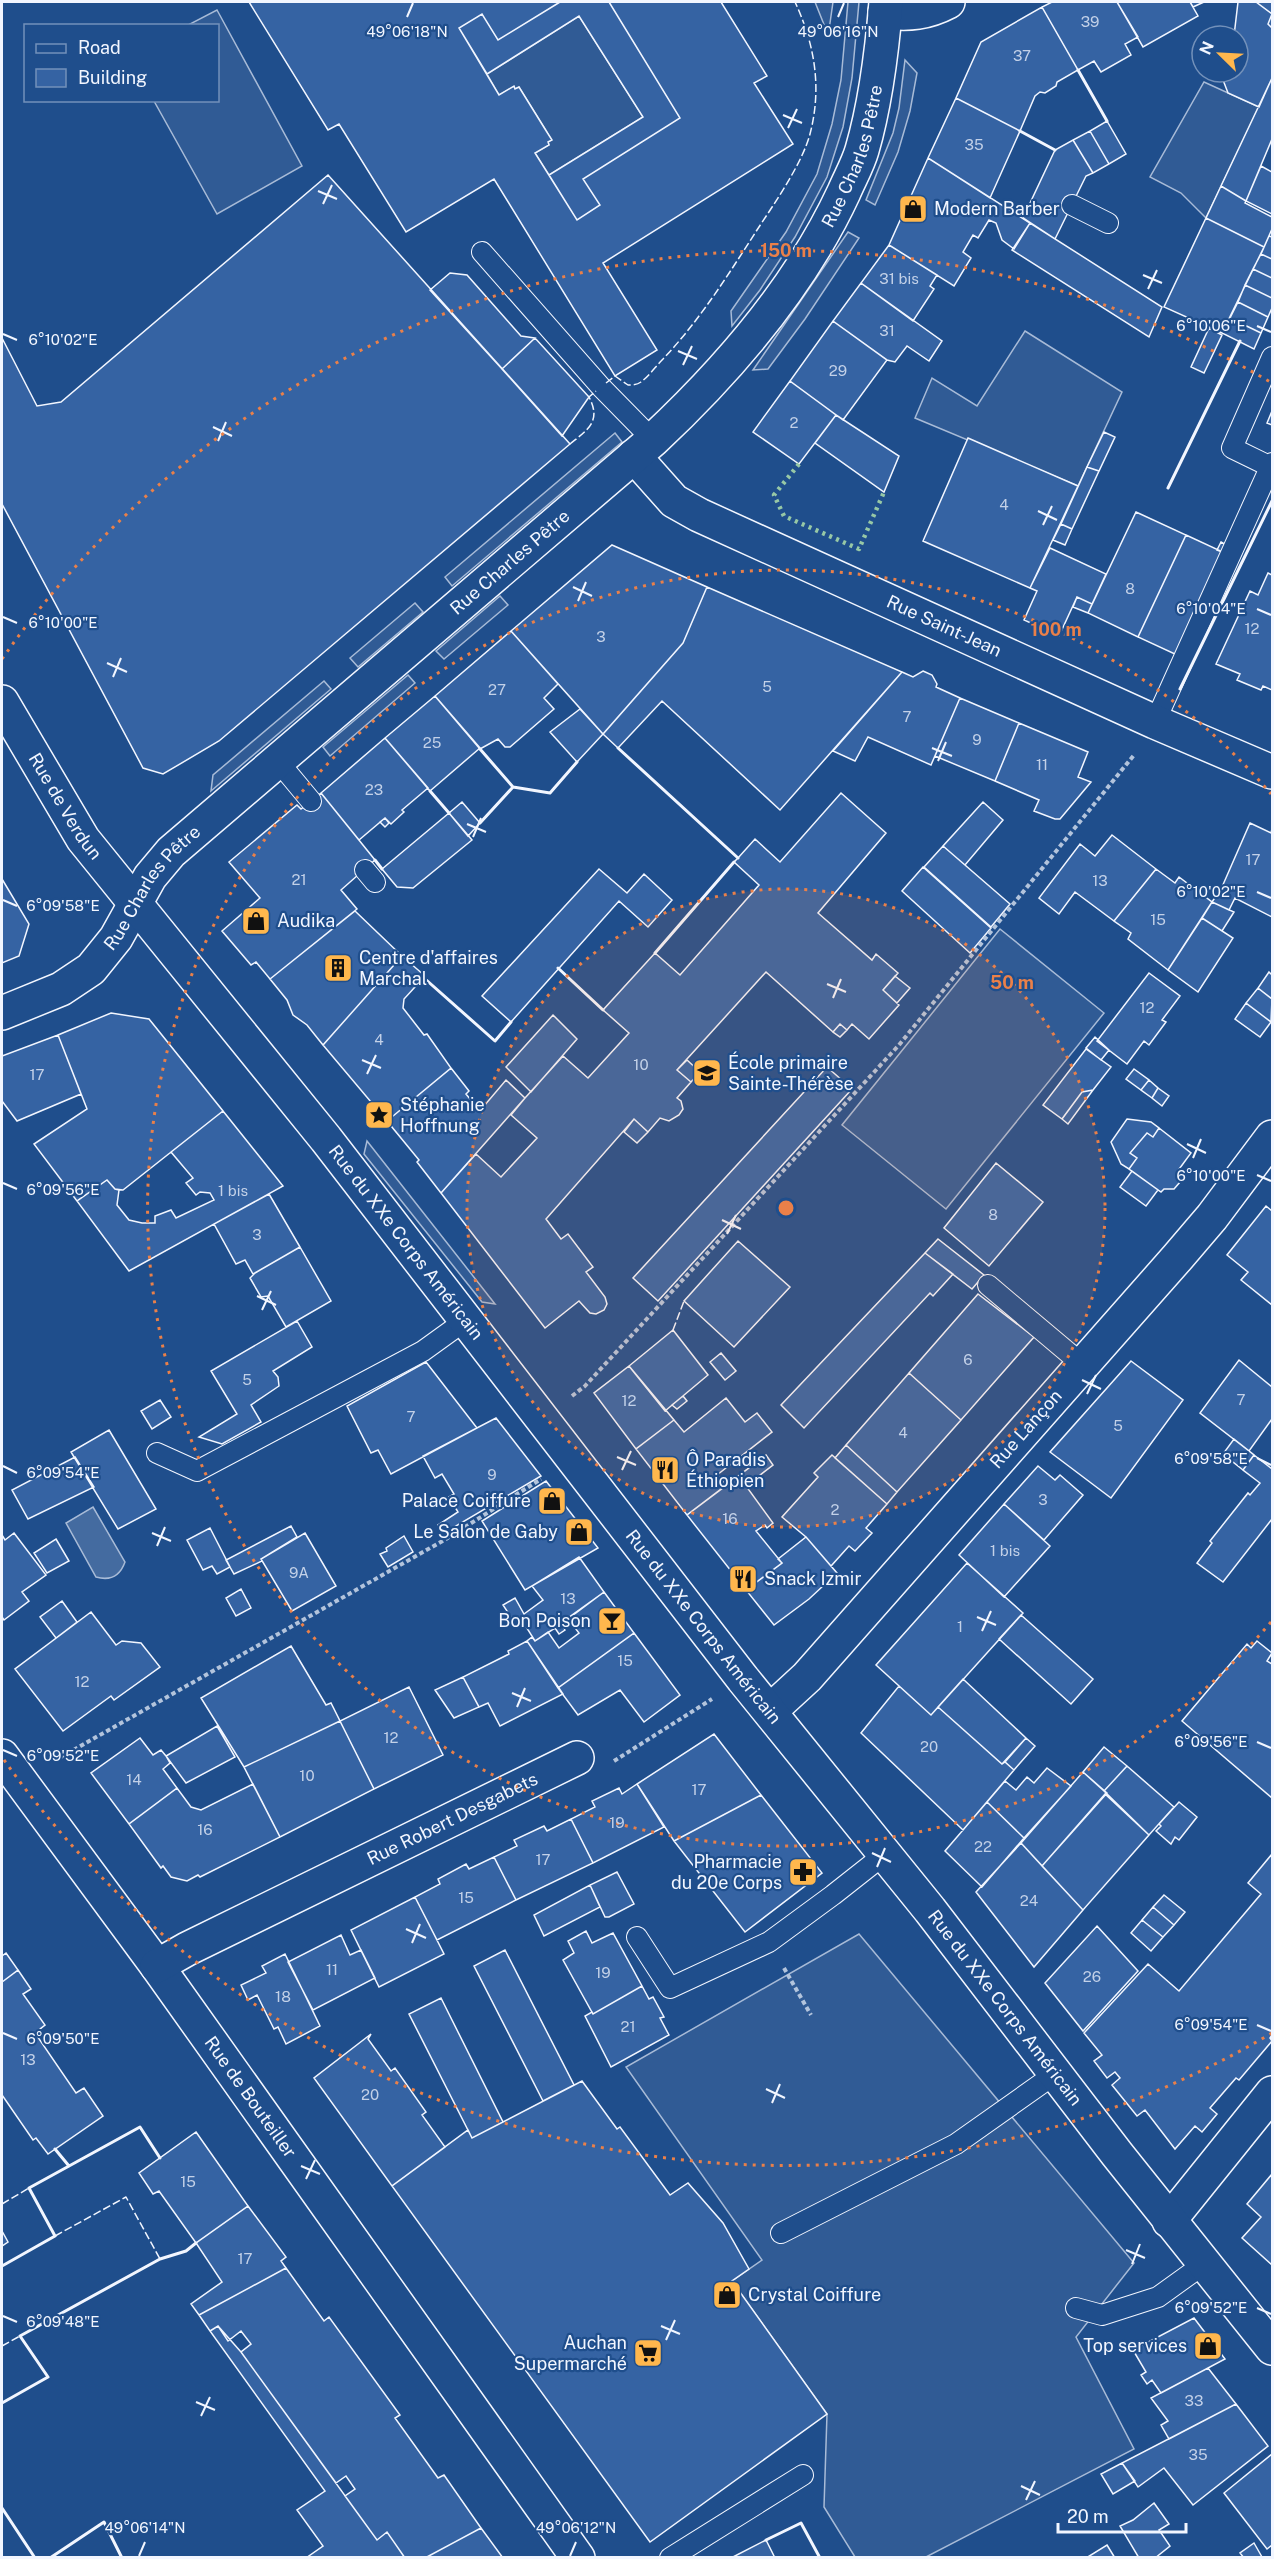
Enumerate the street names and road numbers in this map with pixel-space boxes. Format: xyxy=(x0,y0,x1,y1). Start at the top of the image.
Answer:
street label: Rue Charles Pêtre xyxy=(817,83,886,231)
street label: Rue Charles Pêtre xyxy=(446,505,574,619)
street label: Rue Saint-Jean xyxy=(884,591,1005,661)
street label: Rue de Verdun xyxy=(25,749,106,864)
street label: Rue Charles Pêtre xyxy=(99,821,204,954)
street label: Rue du XXe Corps Américain xyxy=(325,1141,488,1344)
street label: Rue Lançon xyxy=(985,1385,1066,1472)
street label: Rue du XXe Corps Américain xyxy=(622,1525,786,1728)
street label: Rue Robert Desgabets xyxy=(363,1768,541,1869)
street label: Rue du XXe Corps Américain xyxy=(924,1906,1087,2109)
street label: Rue de Bouteiller xyxy=(201,2032,301,2162)

